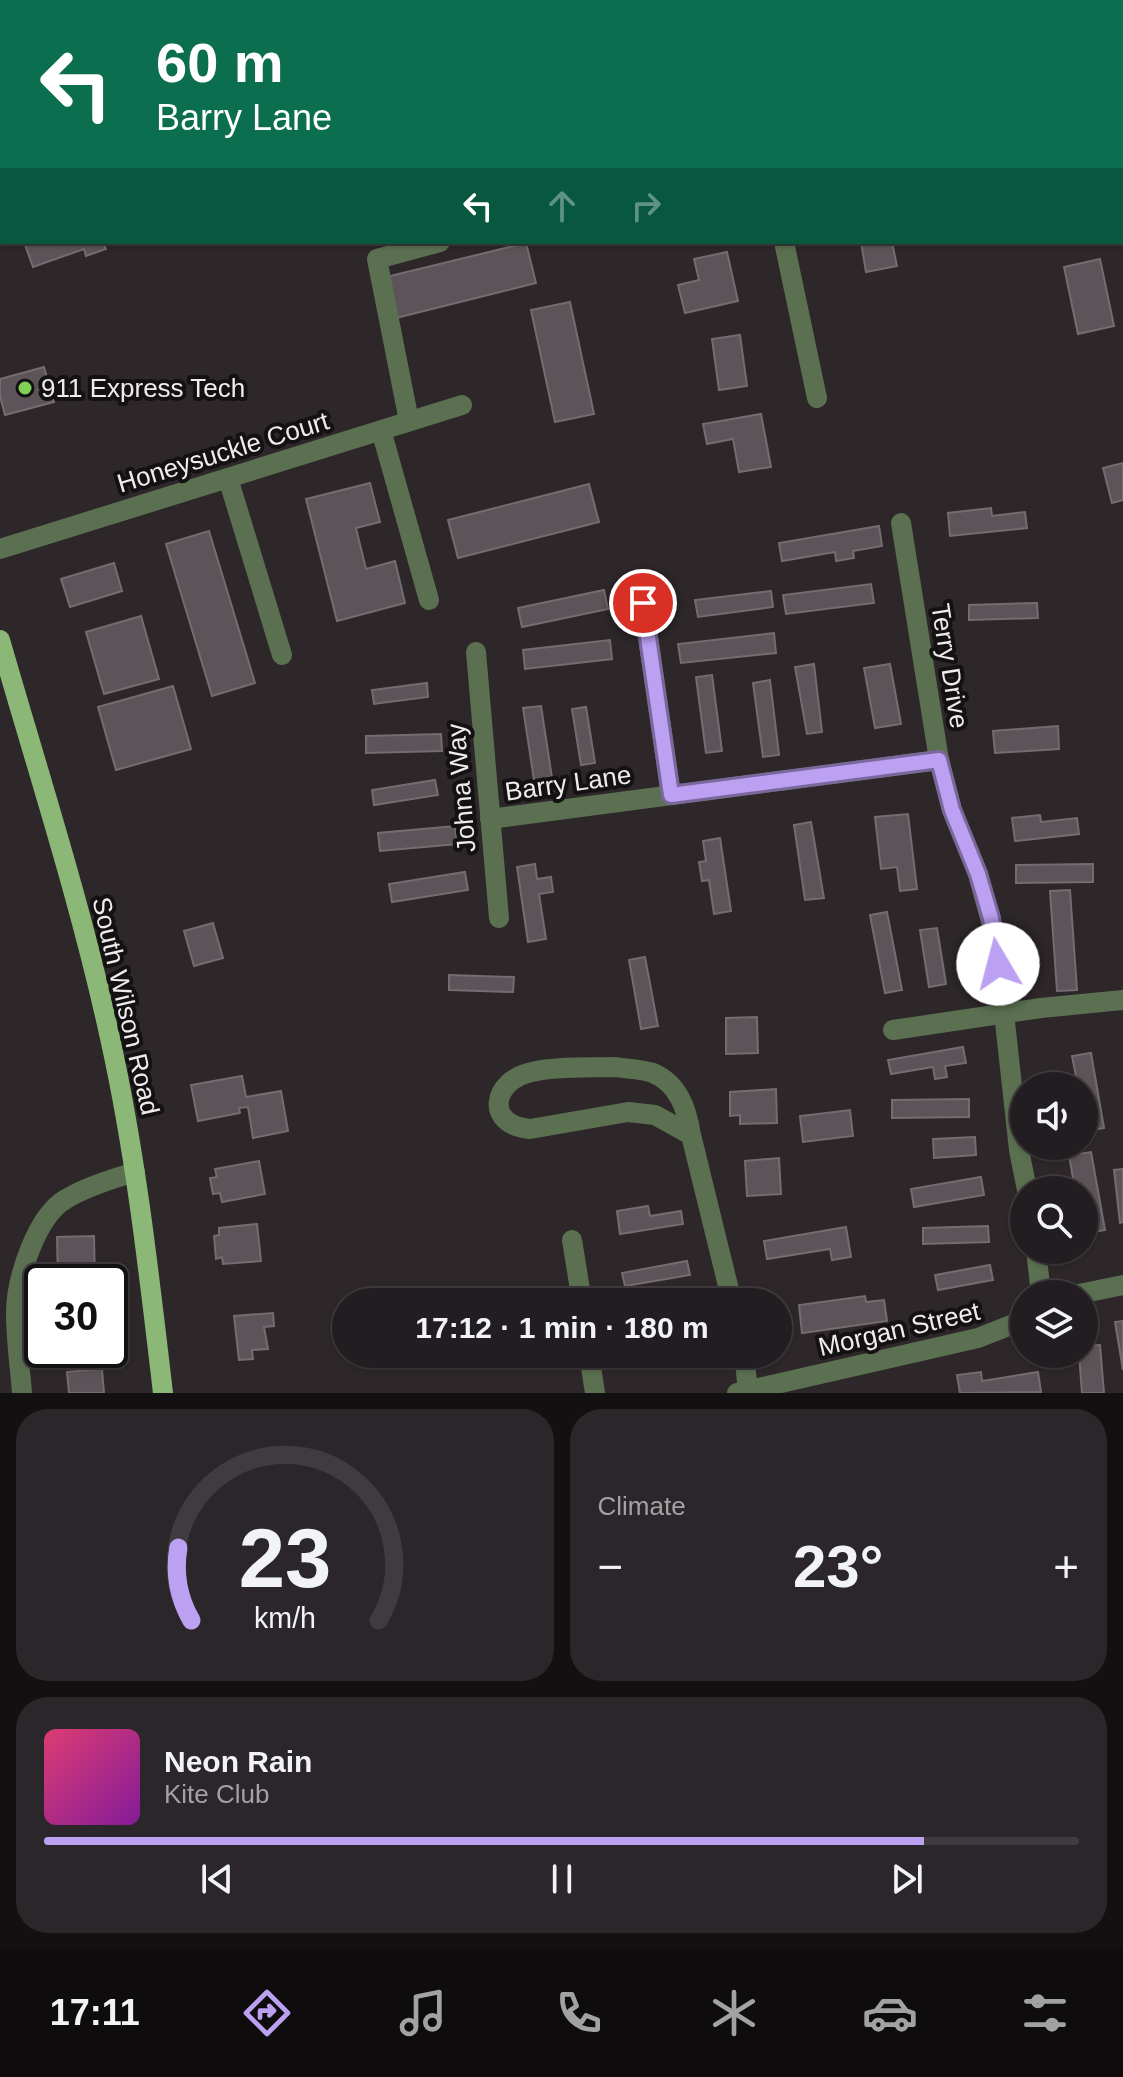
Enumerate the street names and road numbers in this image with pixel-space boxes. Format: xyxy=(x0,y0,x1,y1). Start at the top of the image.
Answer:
street label: Honeysuckle Court xyxy=(114,405,333,498)
street label: Terry Drive xyxy=(925,602,975,730)
street label: Johna Way xyxy=(440,722,482,854)
street label: Barry Lane xyxy=(503,759,633,807)
street label: South Wilson Road xyxy=(86,894,166,1118)
street label: Morgan Street xyxy=(815,1296,983,1362)

